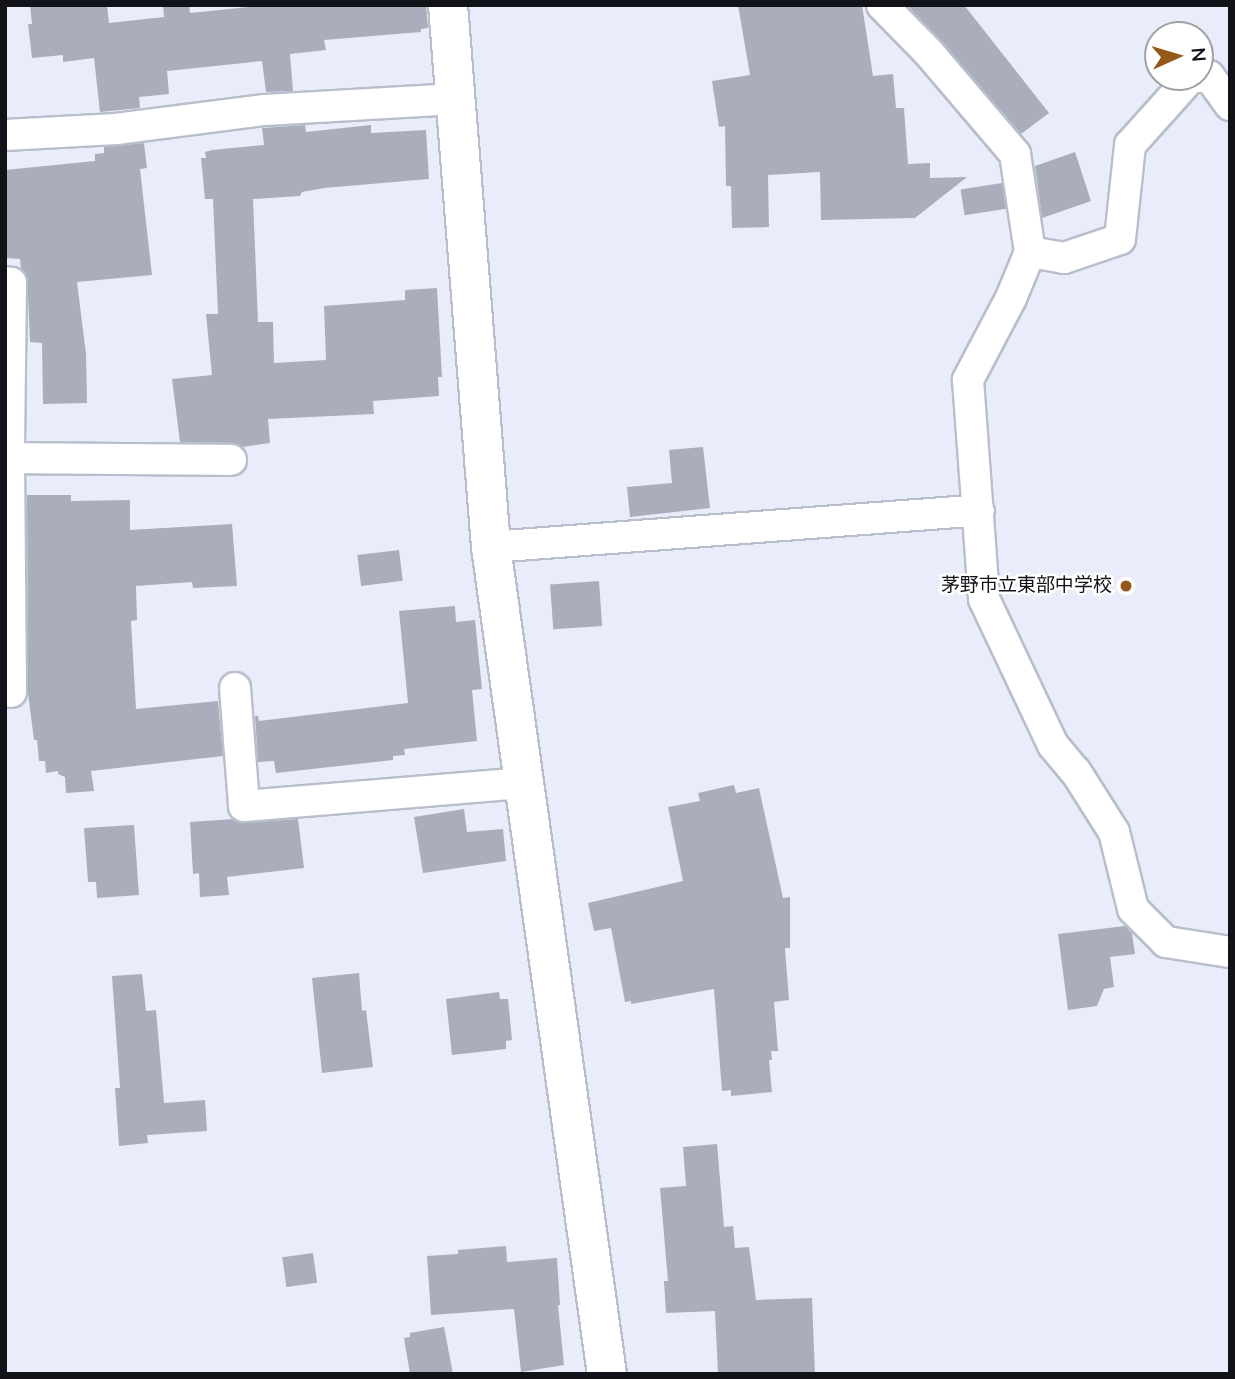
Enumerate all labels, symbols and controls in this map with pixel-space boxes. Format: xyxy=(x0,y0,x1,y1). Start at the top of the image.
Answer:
north arrow xyxy=(1144,21,1214,91)
text: N xyxy=(1184,47,1211,63)
place label: 茅野市立東部中学校 xyxy=(941,575,1112,597)
marker: 茅野市立東部中学校 xyxy=(1118,578,1134,594)

